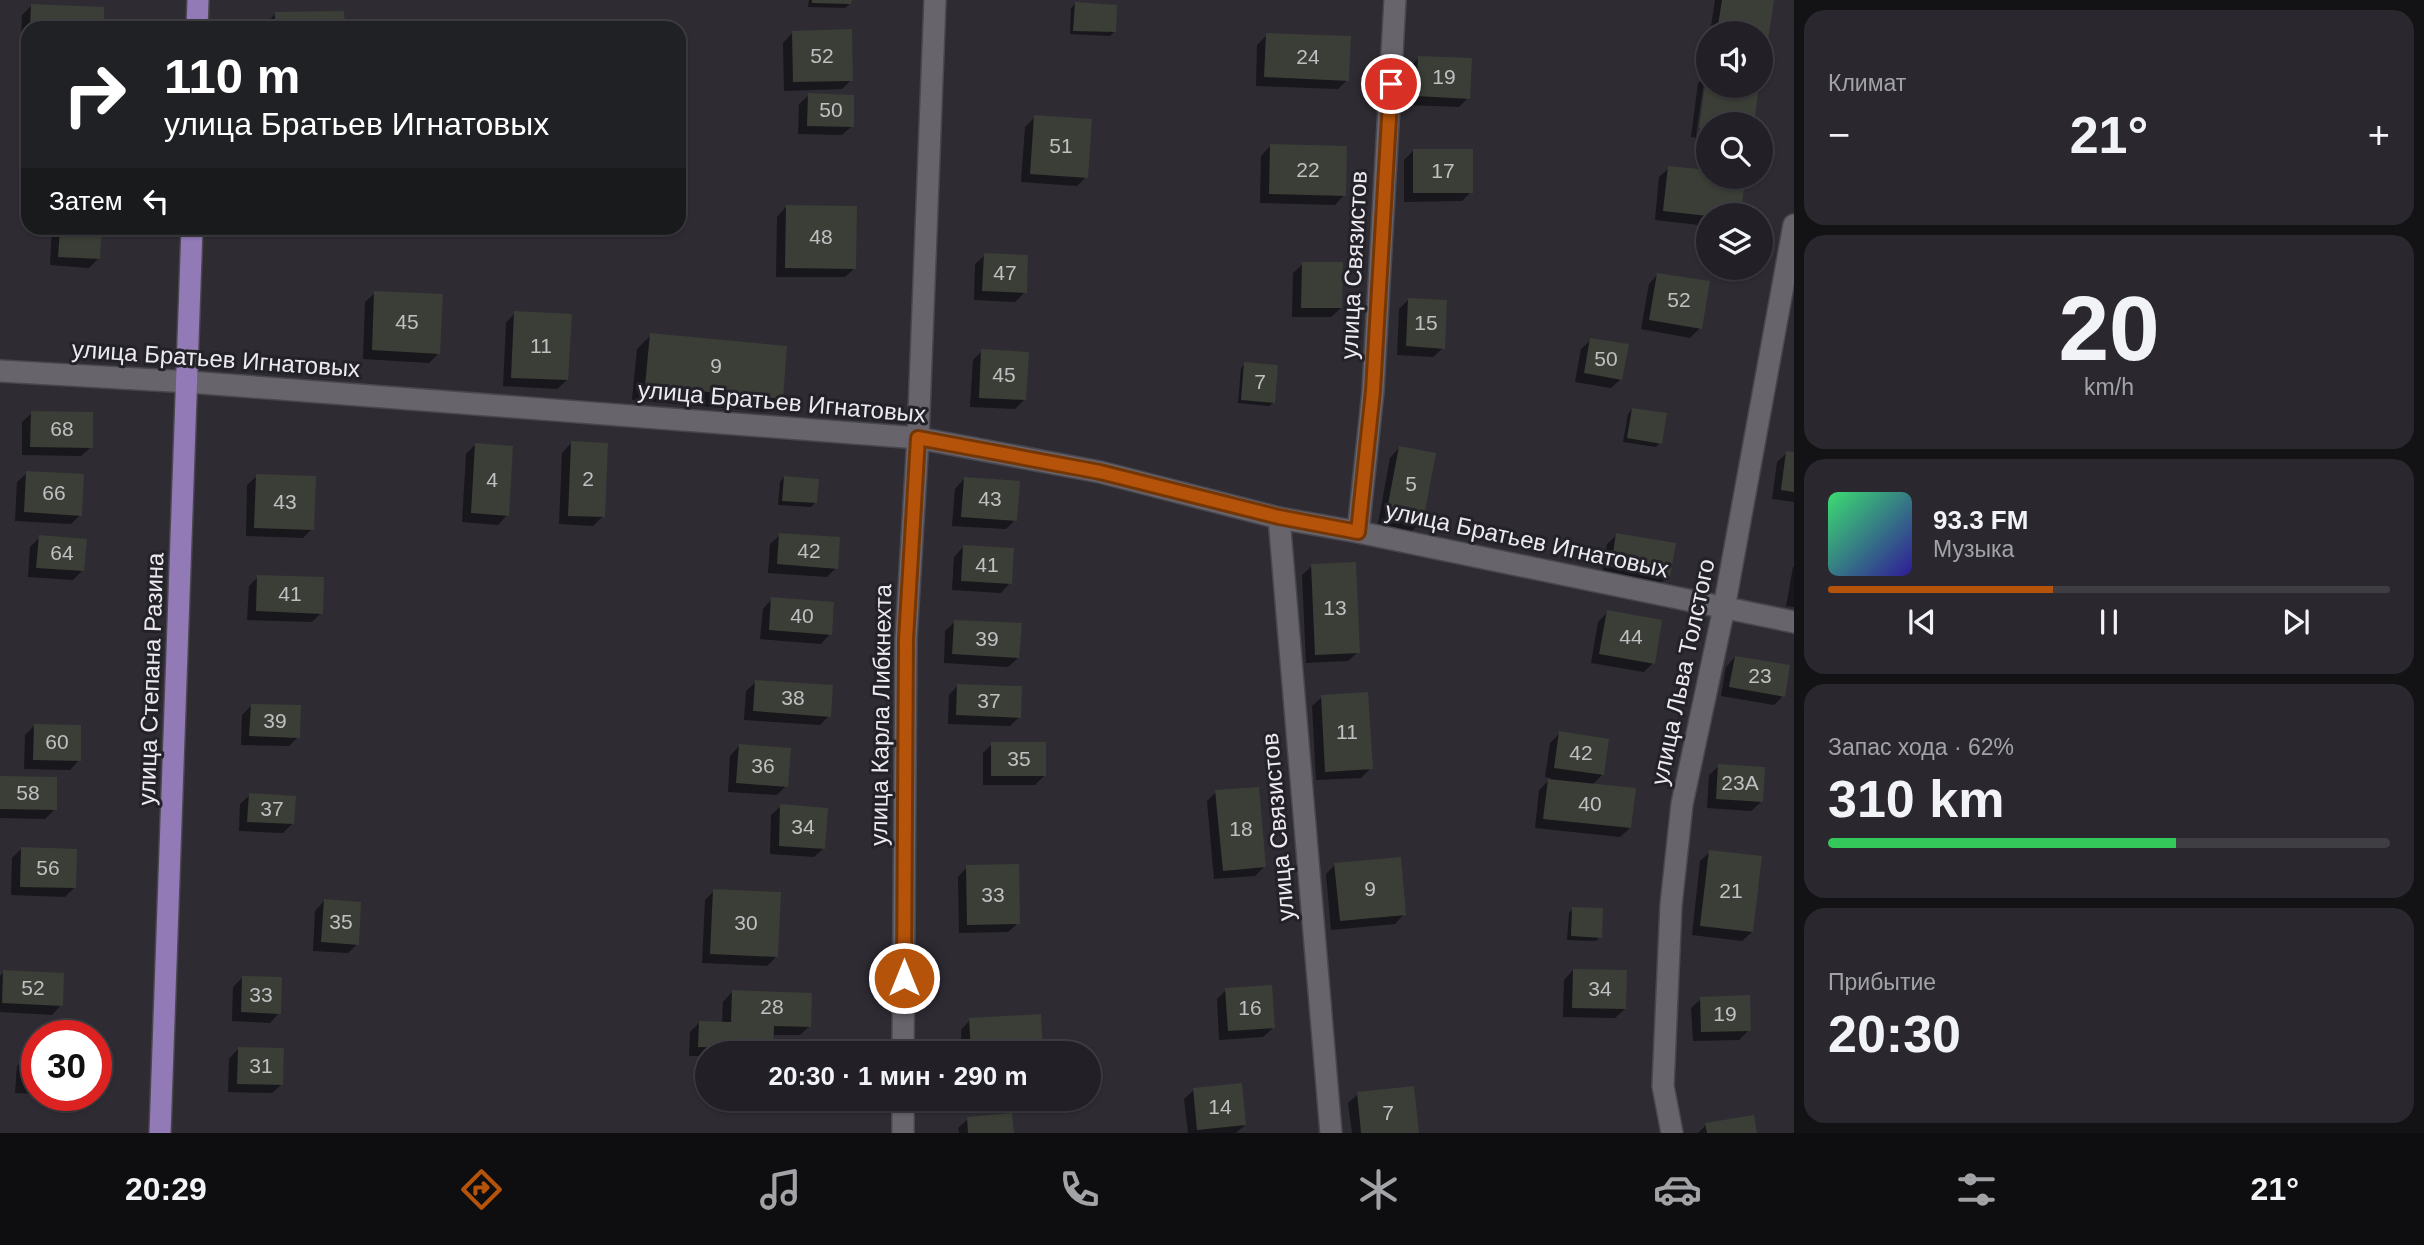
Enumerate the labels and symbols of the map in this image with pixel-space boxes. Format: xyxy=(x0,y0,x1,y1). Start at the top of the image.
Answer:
house number: 52 xyxy=(810,44,834,67)
house number: 24 xyxy=(1296,45,1320,68)
pin xyxy=(1361,54,1421,114)
house number: 19 xyxy=(1432,65,1456,88)
house number: 50 xyxy=(819,98,843,121)
house number: 51 xyxy=(1049,134,1073,157)
house number: 22 xyxy=(1296,158,1320,181)
house number: 17 xyxy=(1431,159,1455,182)
street label: улица Связистов xyxy=(1335,170,1372,360)
house number: 48 xyxy=(809,225,833,248)
house number: 47 xyxy=(993,261,1017,284)
house number: 52 xyxy=(1667,288,1691,311)
house number: 45 xyxy=(395,310,419,333)
house number: 15 xyxy=(1414,311,1438,334)
house number: 11 xyxy=(530,334,552,357)
street label: улица Братьев Игнатовых xyxy=(71,335,361,382)
house number: 50 xyxy=(1594,347,1618,370)
house number: 9 xyxy=(710,354,722,377)
house number: 45 xyxy=(992,363,1016,386)
house number: 7 xyxy=(1254,370,1266,393)
street label: улица Братьев Игнатовых xyxy=(637,375,927,428)
house number: 68 xyxy=(50,417,74,440)
house number: 2 xyxy=(582,467,594,490)
house number: 4 xyxy=(486,468,498,491)
house number: 5 xyxy=(1405,472,1417,495)
house number: 66 xyxy=(42,481,66,504)
house number: 43 xyxy=(978,487,1002,510)
house number: 43 xyxy=(273,490,297,513)
street label: улица Братьев Игнатовых xyxy=(1383,496,1671,583)
house number: 42 xyxy=(797,539,821,562)
house number: 64 xyxy=(50,541,74,564)
street label: улица Степана Разина xyxy=(133,551,168,806)
house number: 41 xyxy=(975,553,999,576)
street label: улица Льва Толстого xyxy=(1645,556,1720,788)
house number: 41 xyxy=(278,582,302,605)
street label: улица Карла Либкнехта xyxy=(865,583,896,846)
house number: 13 xyxy=(1323,596,1347,619)
house number: 40 xyxy=(790,604,814,627)
house number: 44 xyxy=(1619,625,1643,648)
house number: 39 xyxy=(975,627,999,650)
house number: 23 xyxy=(1748,664,1772,687)
house number: 38 xyxy=(781,686,805,709)
house number: 37 xyxy=(977,689,1001,712)
house number: 39 xyxy=(263,709,287,732)
house number: 11 xyxy=(1336,720,1358,743)
house number: 60 xyxy=(45,730,69,753)
street label: улица Связистов xyxy=(1256,732,1299,922)
house number: 42 xyxy=(1569,741,1593,764)
house number: 35 xyxy=(1007,747,1031,770)
house number: 36 xyxy=(751,754,775,777)
house number: 23А xyxy=(1721,771,1759,794)
house number: 58 xyxy=(16,781,40,804)
house number: 40 xyxy=(1578,792,1602,815)
house number: 37 xyxy=(260,797,284,820)
house number: 34 xyxy=(791,815,815,838)
house number: 18 xyxy=(1229,817,1253,840)
house number: 56 xyxy=(36,856,60,879)
house number: 9 xyxy=(1364,877,1376,900)
house number: 21 xyxy=(1719,879,1743,902)
house number: 33 xyxy=(981,883,1005,906)
house number: 35 xyxy=(329,910,353,933)
house number: 30 xyxy=(734,911,758,934)
position arrow xyxy=(867,941,941,1015)
house number: 52 xyxy=(21,976,45,999)
house number: 34 xyxy=(1588,977,1612,1000)
house number: 33 xyxy=(249,983,273,1006)
house number: 28 xyxy=(760,995,784,1018)
house number: 16 xyxy=(1238,996,1262,1019)
house number: 19 xyxy=(1713,1002,1737,1025)
speed limit sign: 30 xyxy=(21,1020,112,1111)
house number: 31 xyxy=(249,1054,273,1077)
house number: 14 xyxy=(1208,1095,1232,1118)
house number: 7 xyxy=(1382,1101,1394,1124)

